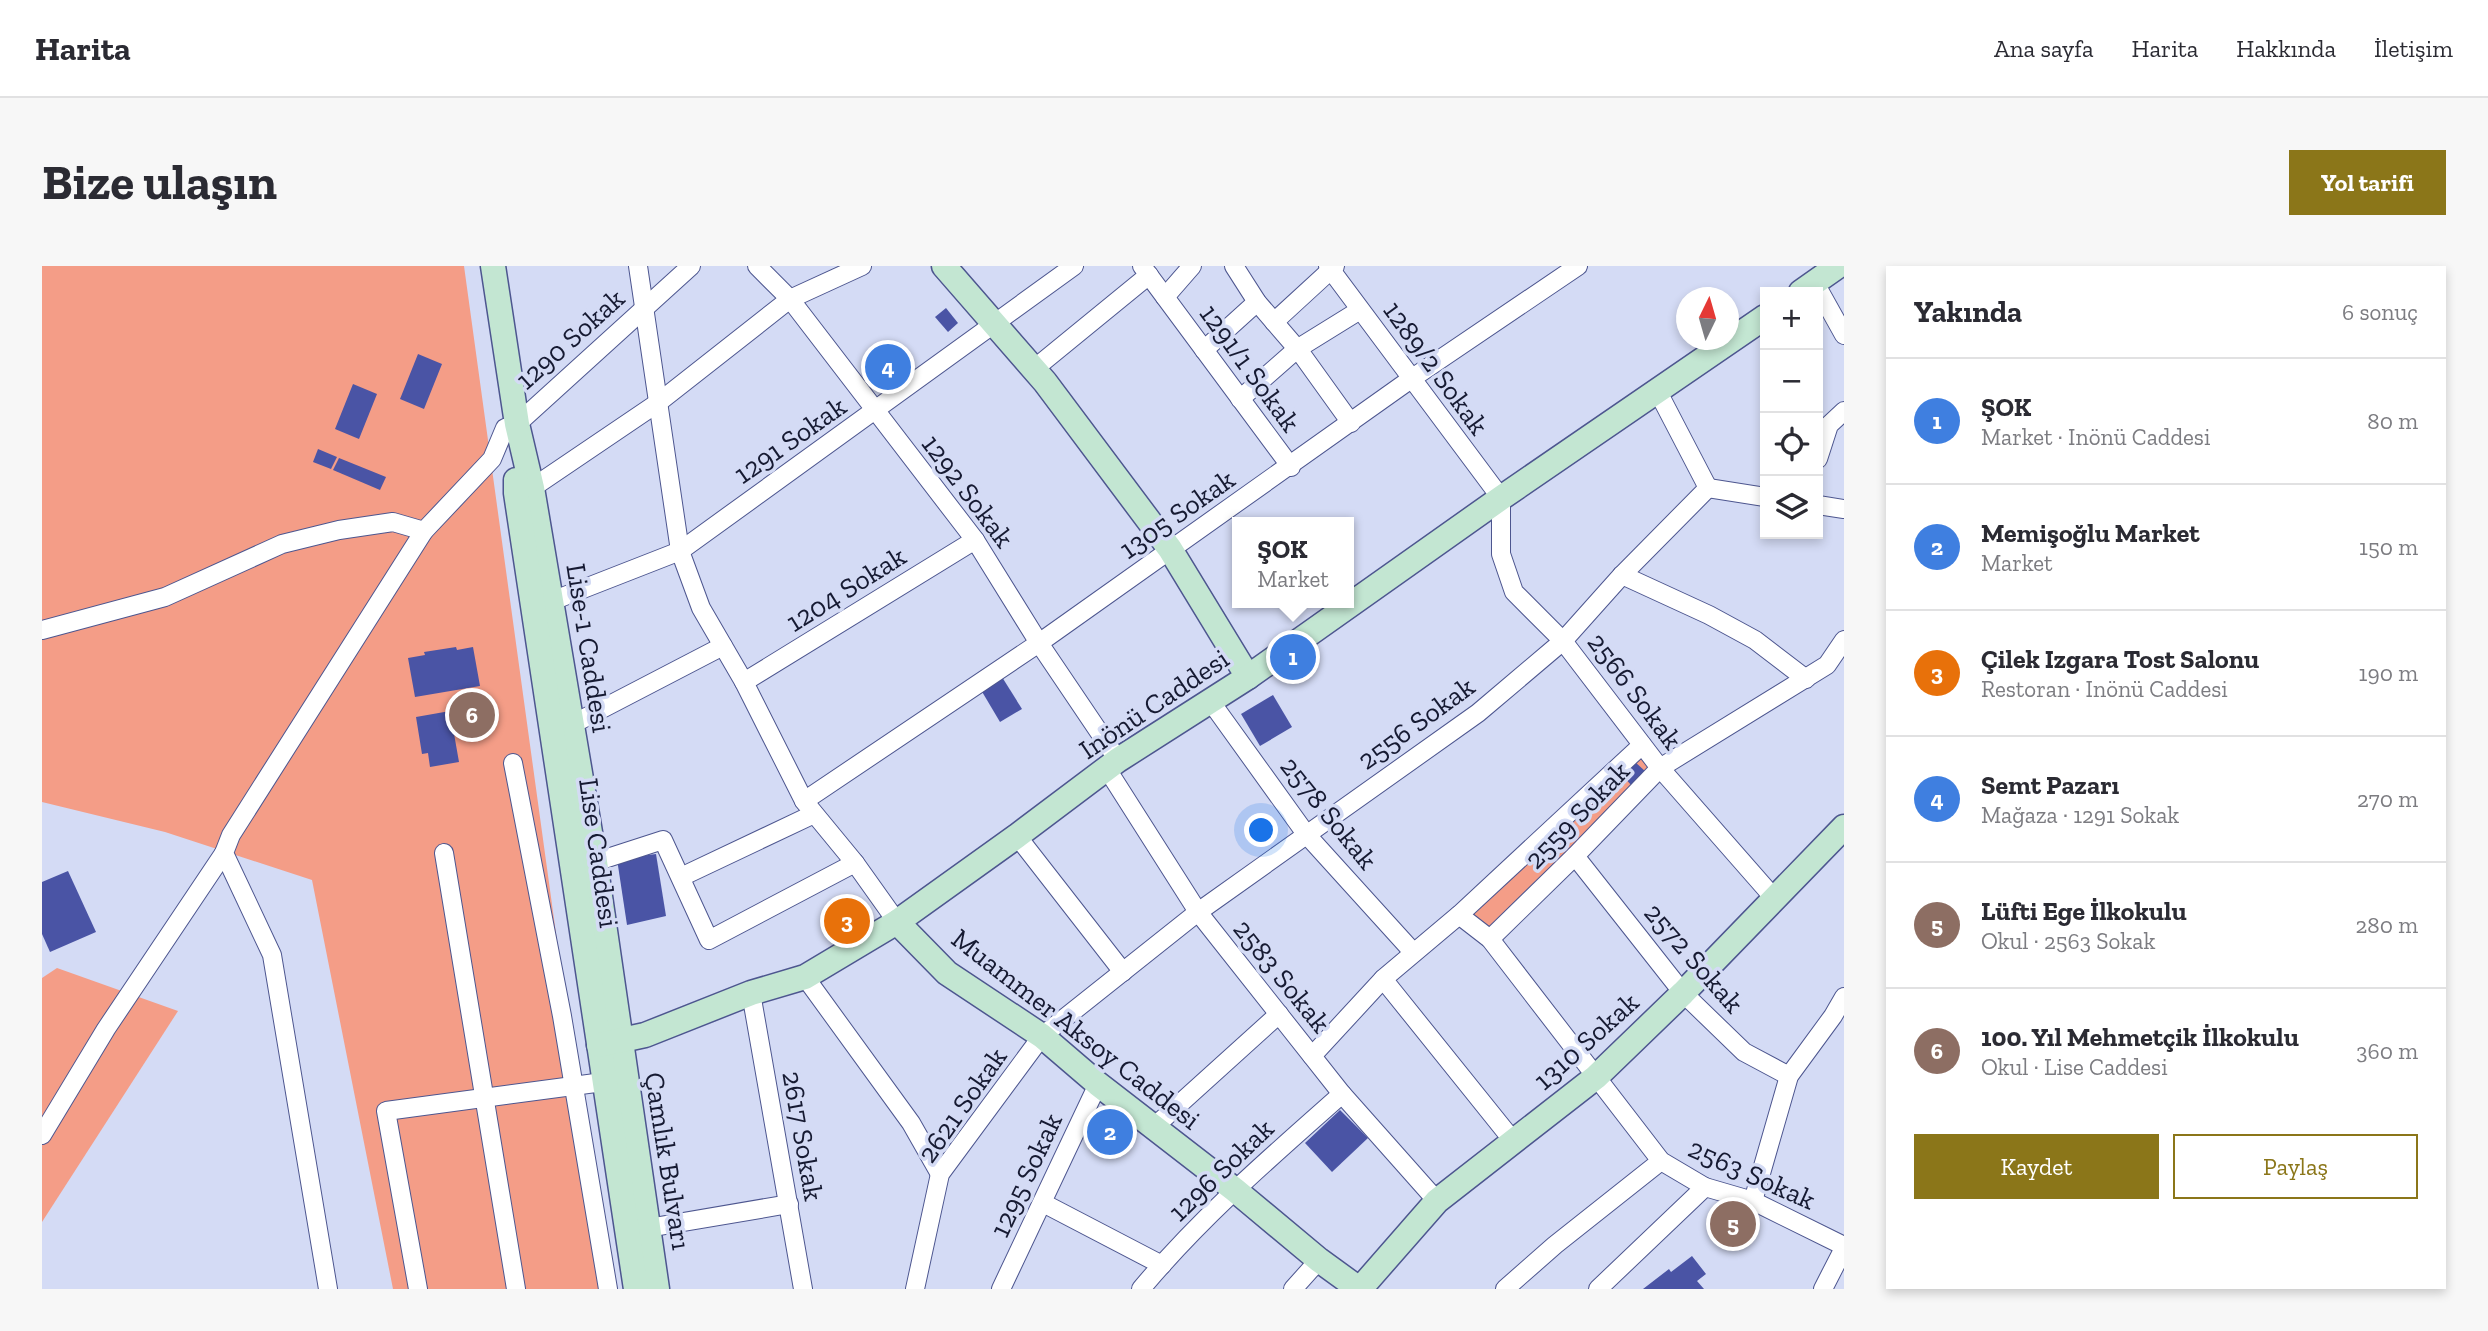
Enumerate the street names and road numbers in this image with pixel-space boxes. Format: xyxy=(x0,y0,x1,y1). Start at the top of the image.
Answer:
street label: 1290 Sokak xyxy=(509,281,631,396)
street label: 1289/2 Sokak xyxy=(1377,295,1496,442)
street label: 1291/1 Sokak xyxy=(1193,298,1308,438)
street label: 1291 Sokak xyxy=(728,389,853,491)
street label: 1292 Sokak xyxy=(915,428,1021,554)
street label: 1305 Sokak xyxy=(1113,462,1241,566)
street label: 1204 Sokak xyxy=(780,539,912,639)
street label: Lise-1 Caddesi xyxy=(559,561,619,735)
street label: 2566 Sokak xyxy=(1581,626,1690,756)
street label: Inönü Caddesi xyxy=(1073,642,1235,766)
street label: 2556 Sokak xyxy=(1351,669,1481,776)
street label: 2578 Sokak xyxy=(1274,750,1385,876)
street label: 2559 Sokak xyxy=(1518,754,1636,875)
street label: Lise Caddesi xyxy=(572,776,626,930)
street label: 2572 Sokak xyxy=(1637,896,1751,1020)
street label: 2583 Sokak xyxy=(1226,913,1338,1039)
street label: Muammer Aksoy Caddesi xyxy=(945,922,1207,1136)
street label: 1310 Sokak xyxy=(1527,985,1646,1097)
street label: 2621 Sokak xyxy=(910,1041,1014,1169)
street label: 2617 Sokak xyxy=(775,1069,831,1204)
street label: Çamlık Bulvarı xyxy=(638,1070,698,1252)
street label: 1295 Sokak xyxy=(983,1108,1069,1242)
street label: 1296 Sokak xyxy=(1162,1112,1281,1228)
street label: 2563 Sokak xyxy=(1683,1131,1821,1217)

